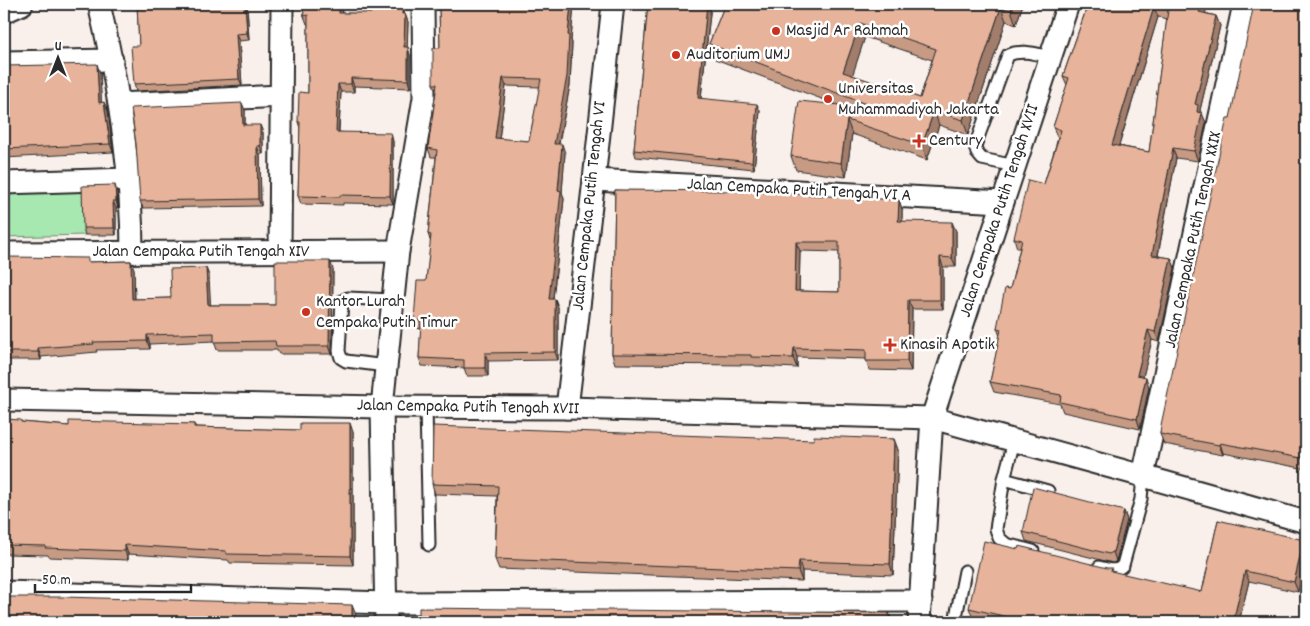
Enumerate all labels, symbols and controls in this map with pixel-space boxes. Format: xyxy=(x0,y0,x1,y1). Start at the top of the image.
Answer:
place label: Masjid Ar Rahmah xyxy=(786,19,908,44)
marker: Masjid Ar Rahmah xyxy=(770,25,782,37)
north arrow xyxy=(32,32,82,82)
text: U xyxy=(55,37,62,57)
place label: Auditorium UMJ xyxy=(686,43,790,68)
marker: Auditorium UMJ xyxy=(670,49,682,61)
place label: Universitas Muhammadiyah Jakarta xyxy=(838,77,999,123)
marker: Universitas Muhammadiyah Jakarta xyxy=(822,93,834,105)
street label: Jalan Cempaka Putih Tengah VI xyxy=(567,100,613,312)
street label: Jalan Cempaka Putih Tengah XVII xyxy=(954,101,1046,321)
place label: Century xyxy=(929,129,983,154)
street label: Jalan Cempaka Putih Tengah XXIX xyxy=(1159,129,1229,351)
marker: Century xyxy=(913,135,925,147)
street label: Jalan Cempaka Putih Tengah VI A xyxy=(686,173,912,209)
street label: Jalan Cempaka Putih Tengah XIV xyxy=(93,240,310,265)
place label: Kantor Lurah Cempaka Putih Timur xyxy=(316,290,458,336)
marker: Kantor Lurah Cempaka Putih Timur xyxy=(300,306,312,318)
place label: Kinasih Apotik xyxy=(900,333,995,358)
marker: Kinasih Apotik xyxy=(884,339,896,351)
street label: Jalan Cempaka Putih Tengah XVII xyxy=(357,394,580,422)
scale bar xyxy=(35,561,191,593)
text: 50 m xyxy=(42,570,71,592)

